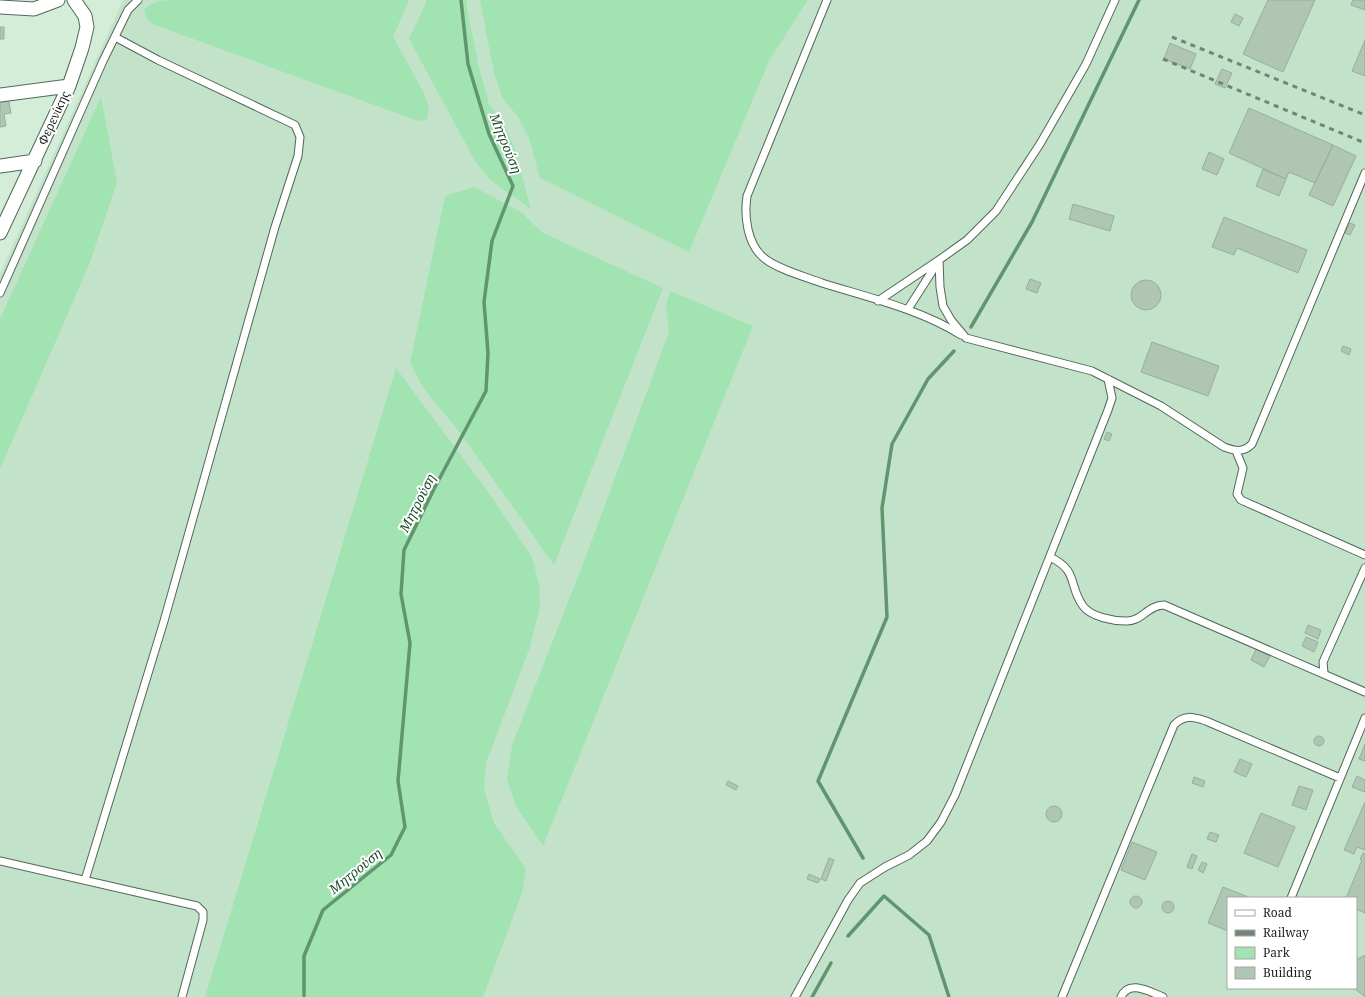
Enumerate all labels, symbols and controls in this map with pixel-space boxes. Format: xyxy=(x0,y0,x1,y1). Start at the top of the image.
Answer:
street label: Φερενίκης xyxy=(34,88,74,148)
water label: Μητρούση xyxy=(486,110,526,176)
water label: Μητρούση xyxy=(394,470,440,536)
water label: Μητρούση xyxy=(324,844,386,898)
legend xyxy=(1227,897,1357,989)
text: Road xyxy=(1263,904,1293,921)
text: Railway xyxy=(1263,924,1309,941)
text: Park xyxy=(1263,944,1291,961)
text: Building xyxy=(1263,964,1312,981)

